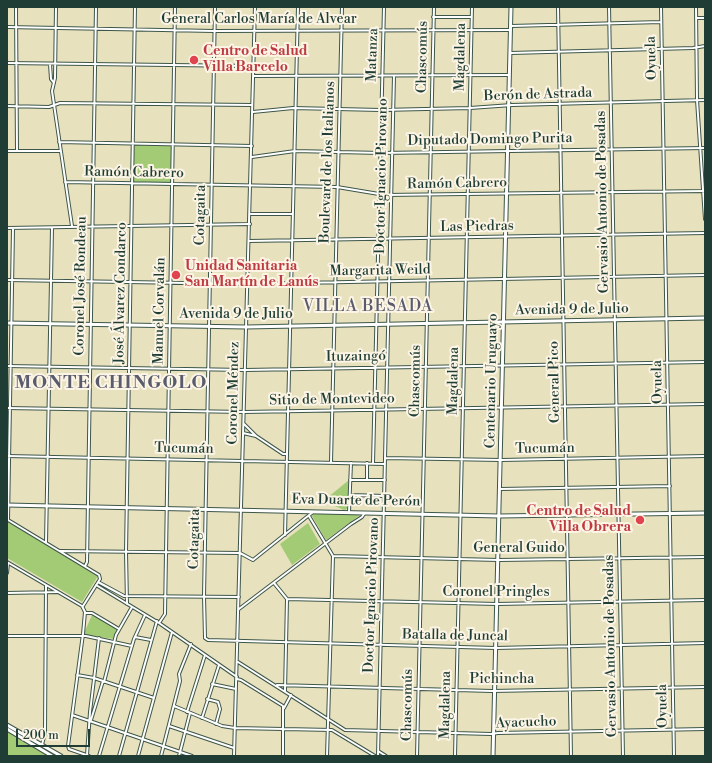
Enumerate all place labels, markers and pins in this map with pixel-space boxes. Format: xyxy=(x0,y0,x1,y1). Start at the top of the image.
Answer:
place label: Centro de Salud Villa Barcelo xyxy=(203,44,308,76)
marker: Centro de Salud Villa Barcelo xyxy=(188,54,200,66)
place label: Unidad Sanitaria San Martín de Lanús xyxy=(185,259,318,292)
marker: Unidad Sanitaria San Martín de Lanús xyxy=(170,269,182,281)
place label: Centro de Salud Villa Obrera xyxy=(526,504,631,536)
marker: Centro de Salud Villa Obrera xyxy=(634,514,646,526)

